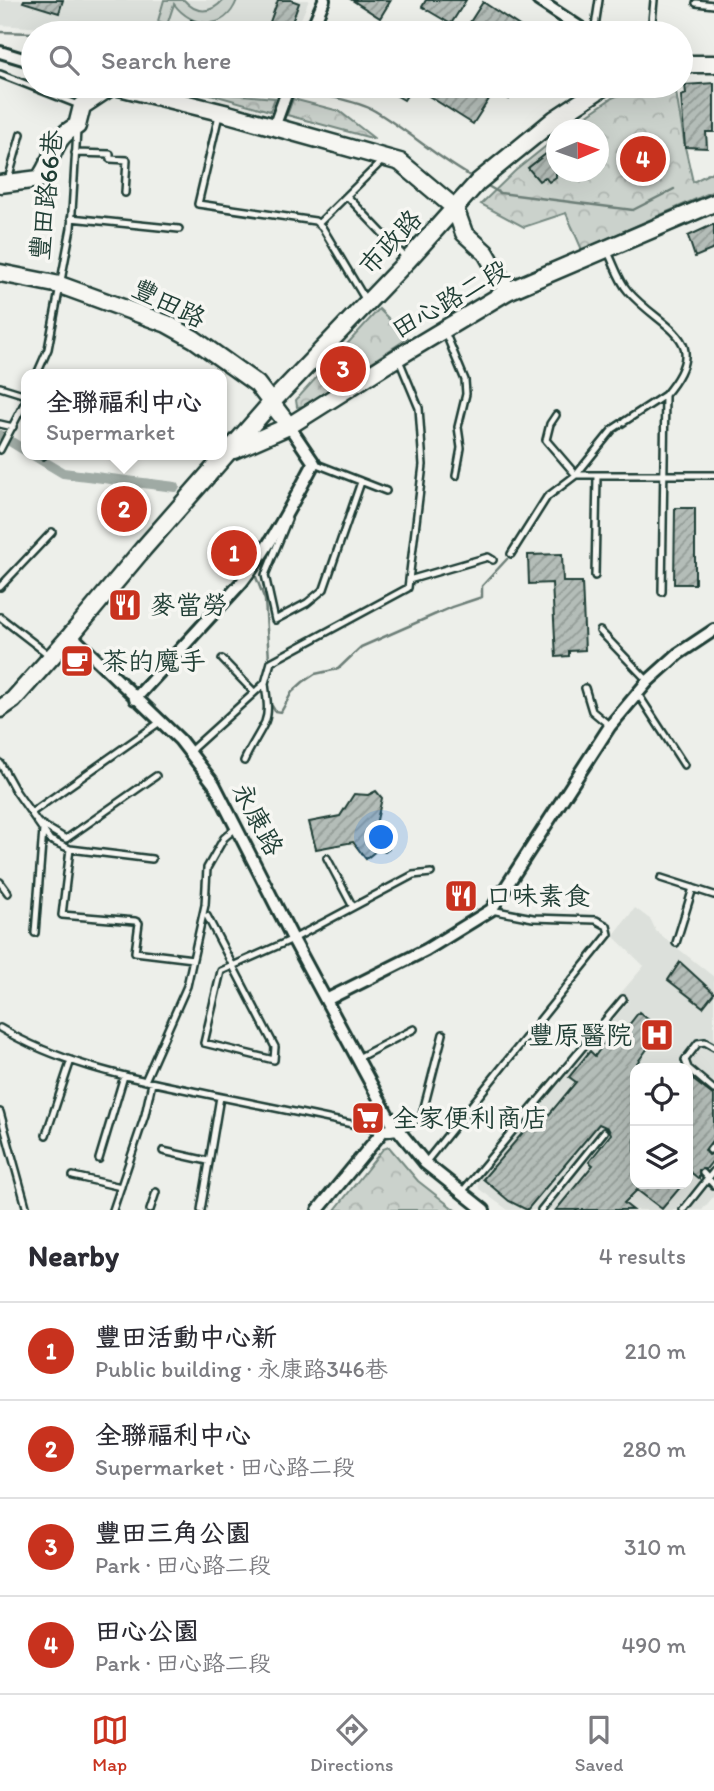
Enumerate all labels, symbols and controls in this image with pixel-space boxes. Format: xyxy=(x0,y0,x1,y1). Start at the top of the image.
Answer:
search box xyxy=(21,21,693,98)
icon: search xyxy=(45,41,83,79)
text: Search here xyxy=(101,44,231,76)
north arrow xyxy=(546,119,609,182)
street label: 豐田路66巷 xyxy=(23,128,69,262)
pin: 4 xyxy=(620,133,666,185)
street label: 市政路 xyxy=(352,203,428,281)
street label: 田心路二段 xyxy=(386,253,514,345)
street label: 豐田路 xyxy=(127,272,211,334)
pin: 3 xyxy=(320,343,366,395)
popup xyxy=(21,369,227,460)
text: 全聯福利中心 xyxy=(46,386,202,418)
text: Supermarket xyxy=(46,418,175,446)
pin: 2 xyxy=(101,483,147,535)
pin: 1 xyxy=(211,527,257,579)
restaurant icon: 麥當勞 xyxy=(106,586,144,624)
place label: 麥當勞 xyxy=(150,589,228,621)
cafe icon: 茶的魔手 xyxy=(58,642,96,680)
place label: 茶的魔手 xyxy=(102,645,206,677)
street label: 永康路 xyxy=(226,777,290,861)
your location xyxy=(364,820,398,854)
restaurant icon: 口味素食 xyxy=(442,877,480,915)
place label: 口味素食 xyxy=(486,880,590,912)
hospital icon: 豐原醫院 xyxy=(638,1016,676,1054)
place label: 豐原醫院 xyxy=(528,1019,632,1051)
map controls xyxy=(630,1063,693,1189)
button: locate xyxy=(630,1063,693,1126)
supermarket icon: 全家便利商店 xyxy=(349,1099,387,1137)
place label: 全家便利商店 xyxy=(392,1102,548,1134)
button: layers xyxy=(630,1126,693,1189)
text: Nearby xyxy=(28,1237,119,1274)
text: 4 results xyxy=(599,1242,686,1270)
text: 豐田活動中心新 xyxy=(95,1321,277,1353)
text: 1 xyxy=(46,1337,56,1365)
text: 210 m xyxy=(625,1337,686,1365)
text: Public building · 永康路346巷 xyxy=(95,1355,388,1383)
text: 全聯福利中心 xyxy=(95,1419,251,1451)
text: 2 xyxy=(45,1435,57,1463)
text: 280 m xyxy=(623,1435,686,1463)
text: Supermarket · 田心路二段 xyxy=(95,1453,355,1481)
text: 豐田三角公園 xyxy=(95,1517,251,1549)
text: 3 xyxy=(45,1533,57,1561)
text: 310 m xyxy=(624,1533,686,1561)
text: Park · 田心路二段 xyxy=(95,1551,271,1579)
text: 田心公園 xyxy=(95,1615,199,1647)
text: 4 xyxy=(44,1631,58,1659)
text: 490 m xyxy=(621,1631,686,1659)
text: Park · 田心路二段 xyxy=(95,1649,271,1677)
tab: Map xyxy=(91,1711,129,1776)
tab: Directions xyxy=(310,1711,394,1776)
tab: Saved xyxy=(575,1711,623,1776)

